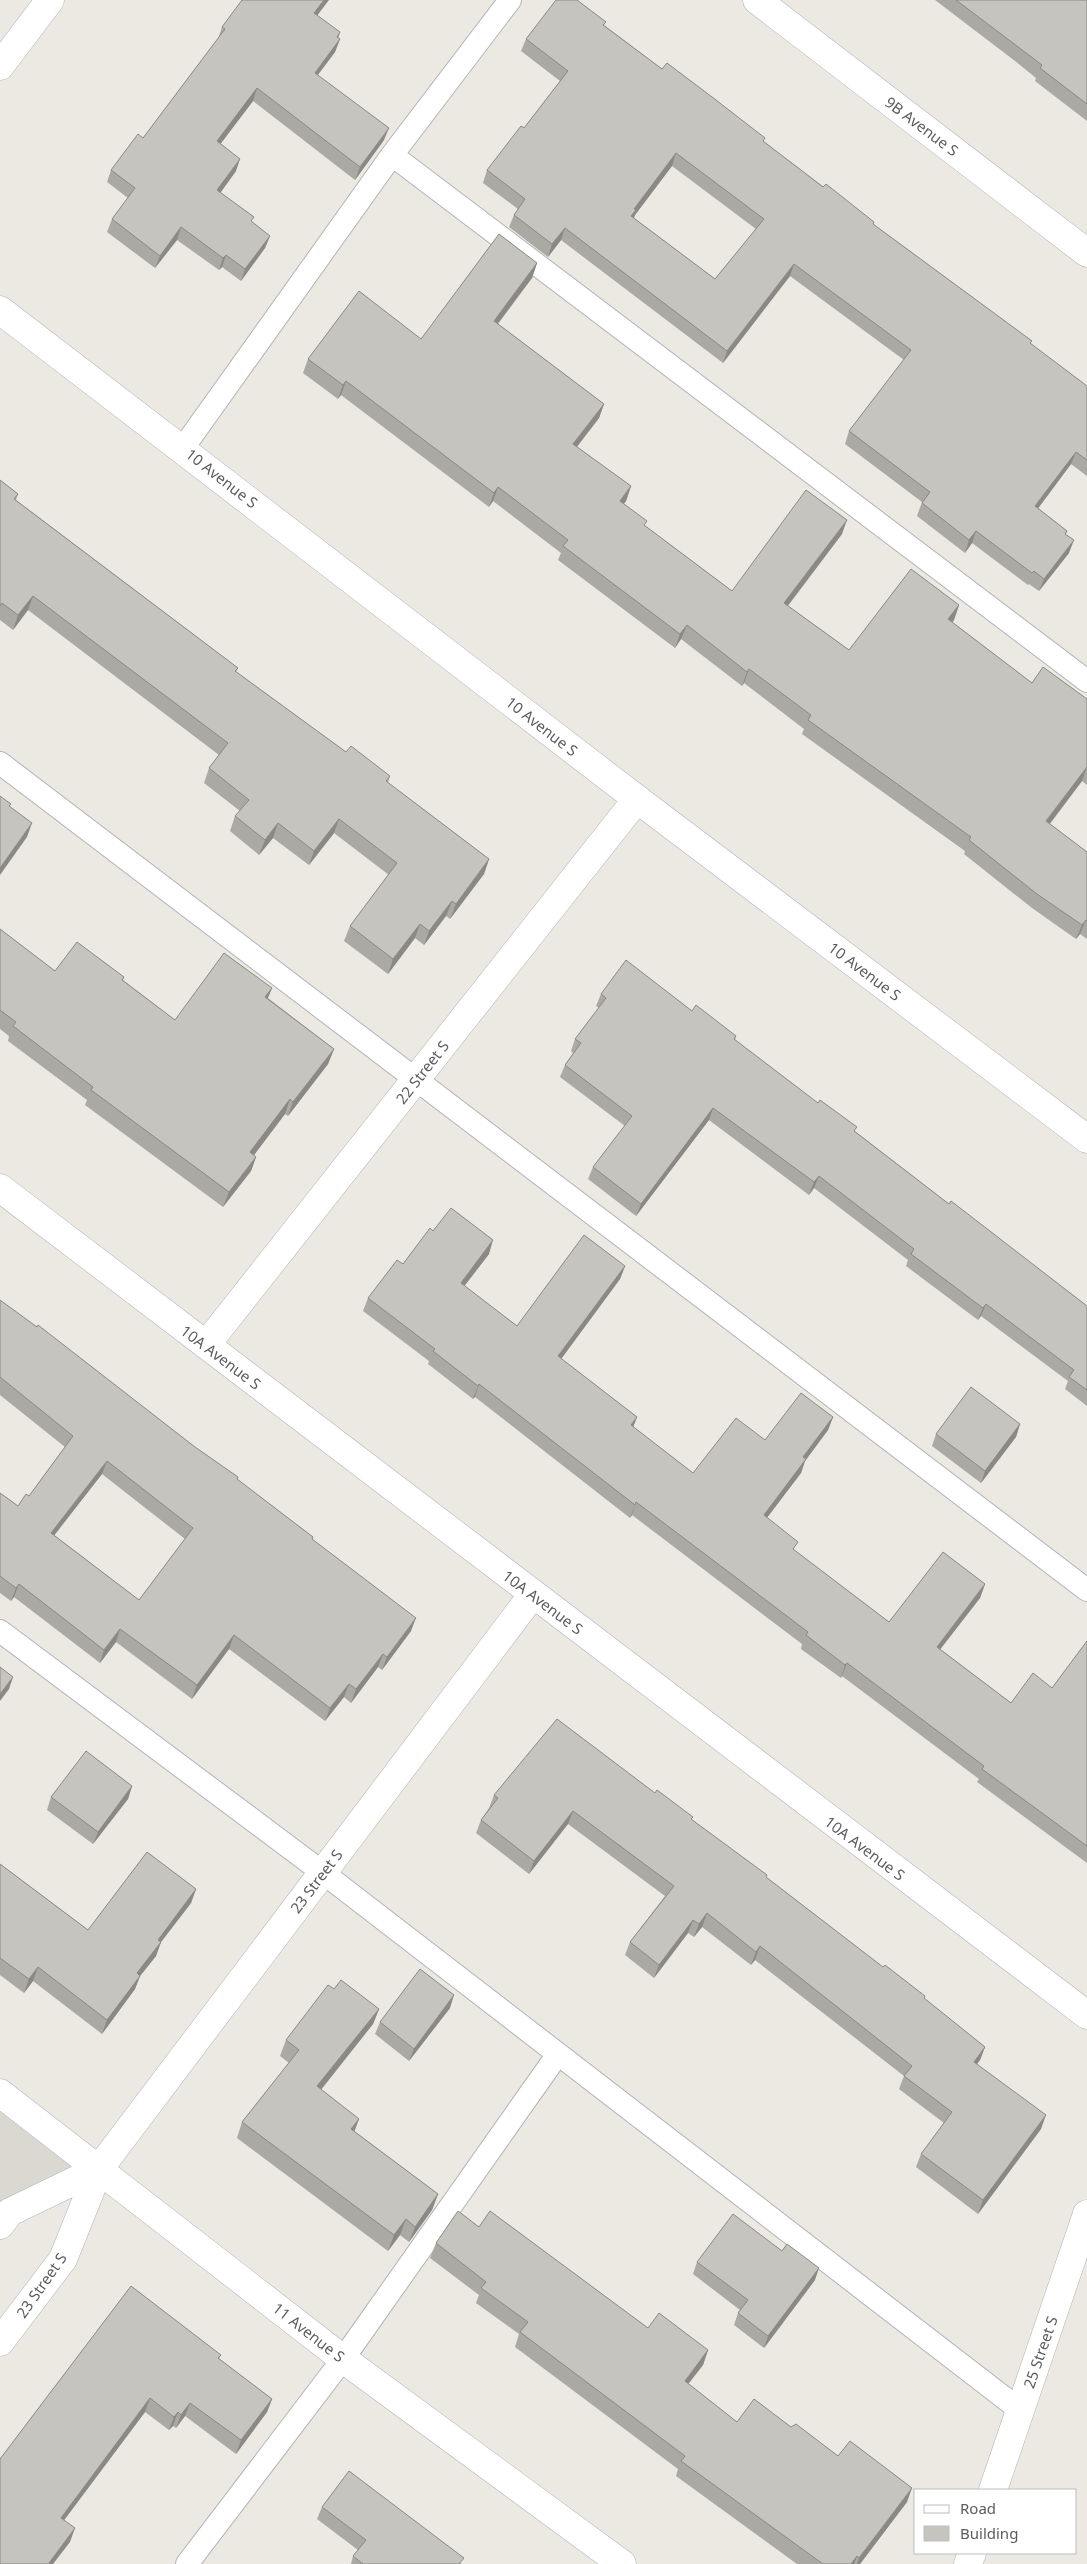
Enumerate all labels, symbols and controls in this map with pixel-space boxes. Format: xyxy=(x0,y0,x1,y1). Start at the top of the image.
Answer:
street label: 9B Avenue S xyxy=(881,92,963,160)
street label: 10 Avenue S xyxy=(182,444,262,512)
street label: 10 Avenue S xyxy=(502,692,582,760)
street label: 10 Avenue S xyxy=(825,937,905,1005)
street label: 22 Street S xyxy=(391,1036,453,1108)
street label: 10A Avenue S xyxy=(177,1320,265,1394)
street label: 10A Avenue S xyxy=(499,1565,587,1639)
street label: 10A Avenue S xyxy=(821,1811,909,1885)
street label: 23 Street S xyxy=(285,1845,347,1917)
street label: 23 Street S xyxy=(11,2249,71,2321)
street label: 11 Avenue S xyxy=(269,2298,349,2366)
street label: 25 Street S xyxy=(1018,2313,1062,2391)
legend xyxy=(914,2489,1077,2554)
text: Road xyxy=(960,2498,996,2518)
text: Building xyxy=(960,2523,1018,2543)

